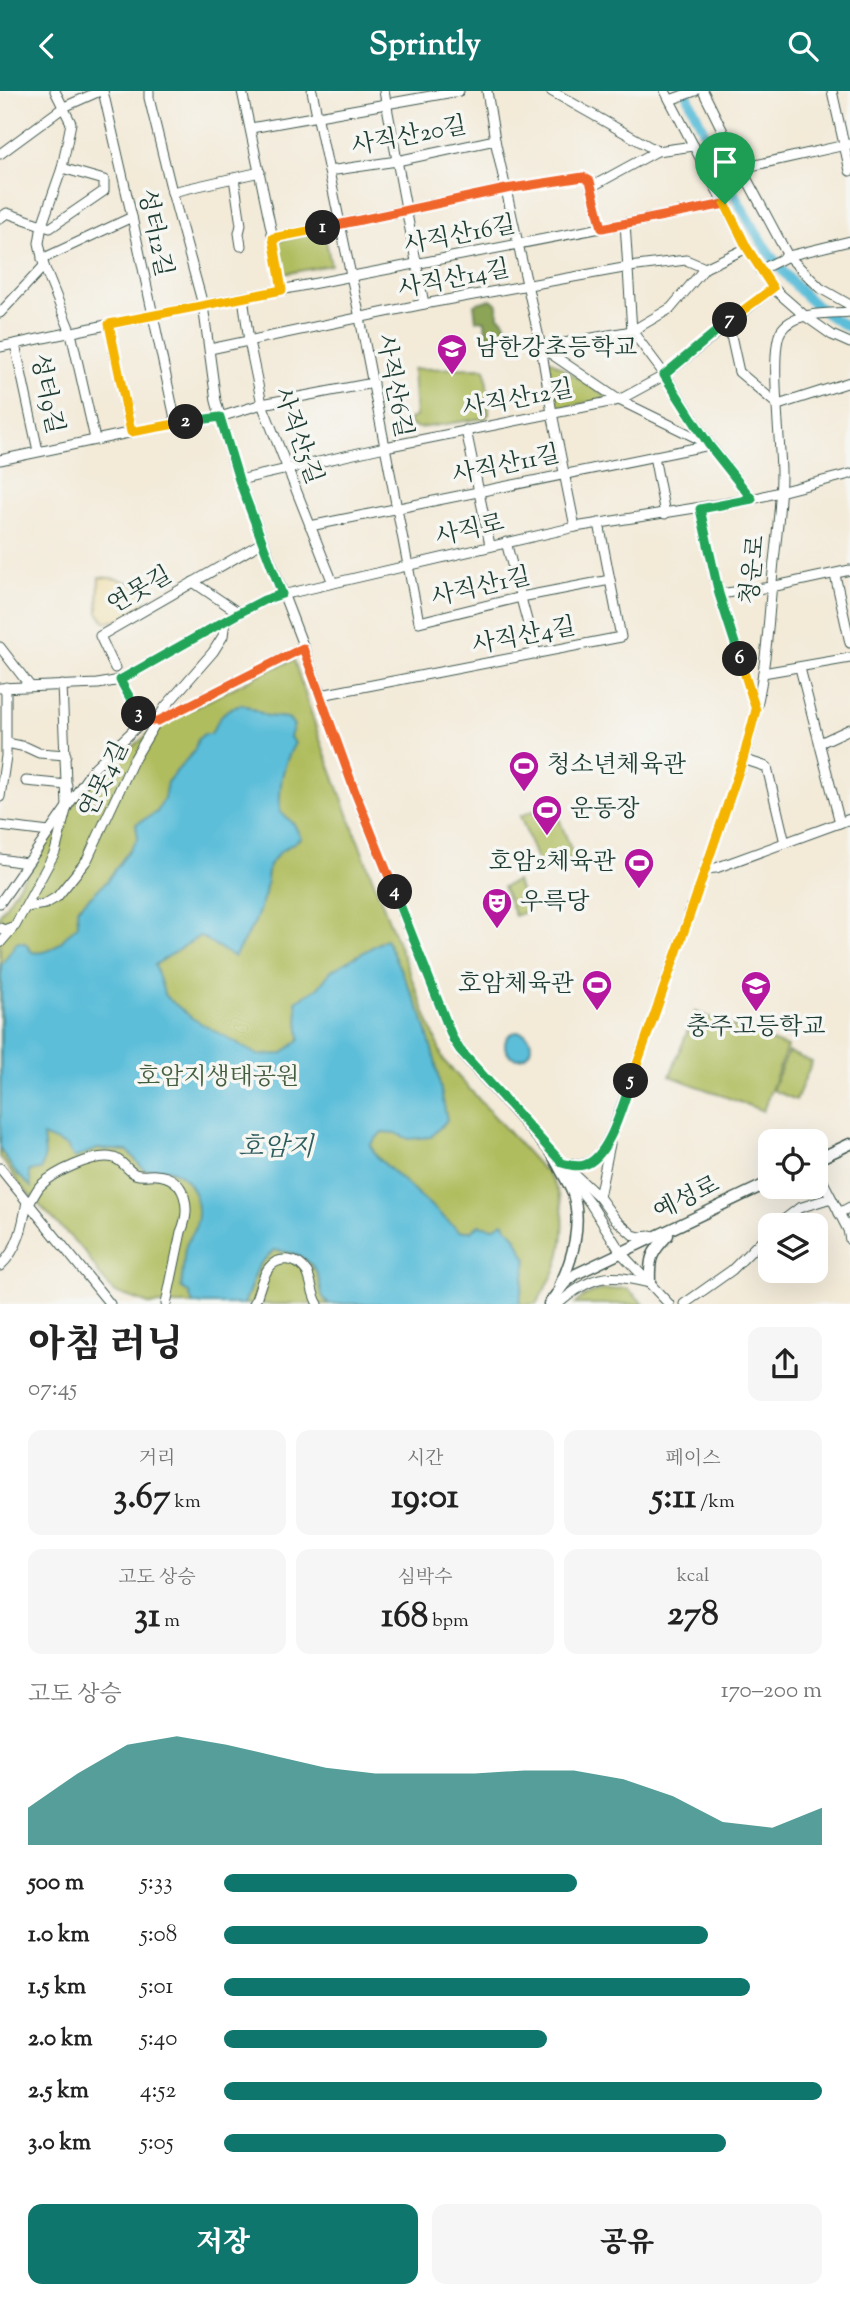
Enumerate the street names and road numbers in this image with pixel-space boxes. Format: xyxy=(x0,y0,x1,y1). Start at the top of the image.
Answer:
street label: 사직산20길 xyxy=(348,109,470,165)
street label: 성터12길 xyxy=(128,186,180,280)
street label: 사직산16길 xyxy=(401,209,519,263)
street label: 사직산14길 xyxy=(395,253,513,307)
street label: 사직산6길 xyxy=(366,331,420,441)
street label: 성터9길 xyxy=(21,351,71,437)
street label: 사직산12길 xyxy=(460,373,576,427)
street label: 사직산5길 xyxy=(264,383,330,489)
street label: 사직산11길 xyxy=(449,438,563,494)
street label: 사직로 xyxy=(432,507,508,555)
street label: 청운로 xyxy=(733,534,775,606)
street label: 연못길 xyxy=(101,559,179,623)
street label: 사직산1길 xyxy=(428,560,534,616)
street label: 사직산4길 xyxy=(469,610,579,664)
street label: 연못4길 xyxy=(72,736,138,824)
street label: 예성로 xyxy=(648,1168,726,1230)

